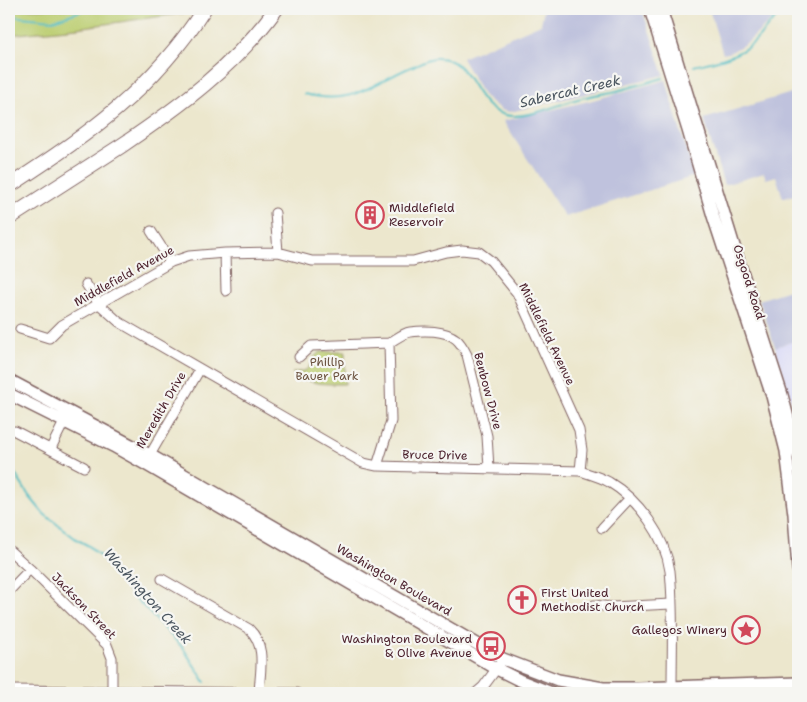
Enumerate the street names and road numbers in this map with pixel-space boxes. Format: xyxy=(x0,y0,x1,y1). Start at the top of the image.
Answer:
street label: Middlefield Avenue xyxy=(71,242,177,310)
street label: Osgood Road xyxy=(729,243,769,322)
street label: Middlefield Avenue xyxy=(515,280,579,388)
street label: Benbow Drive xyxy=(470,351,506,432)
street label: Meredith Drive xyxy=(132,368,190,451)
street label: Bruce Drive xyxy=(402,446,468,464)
street label: Washington Boulevard xyxy=(333,540,455,620)
street label: Jackson Street xyxy=(48,569,120,643)

